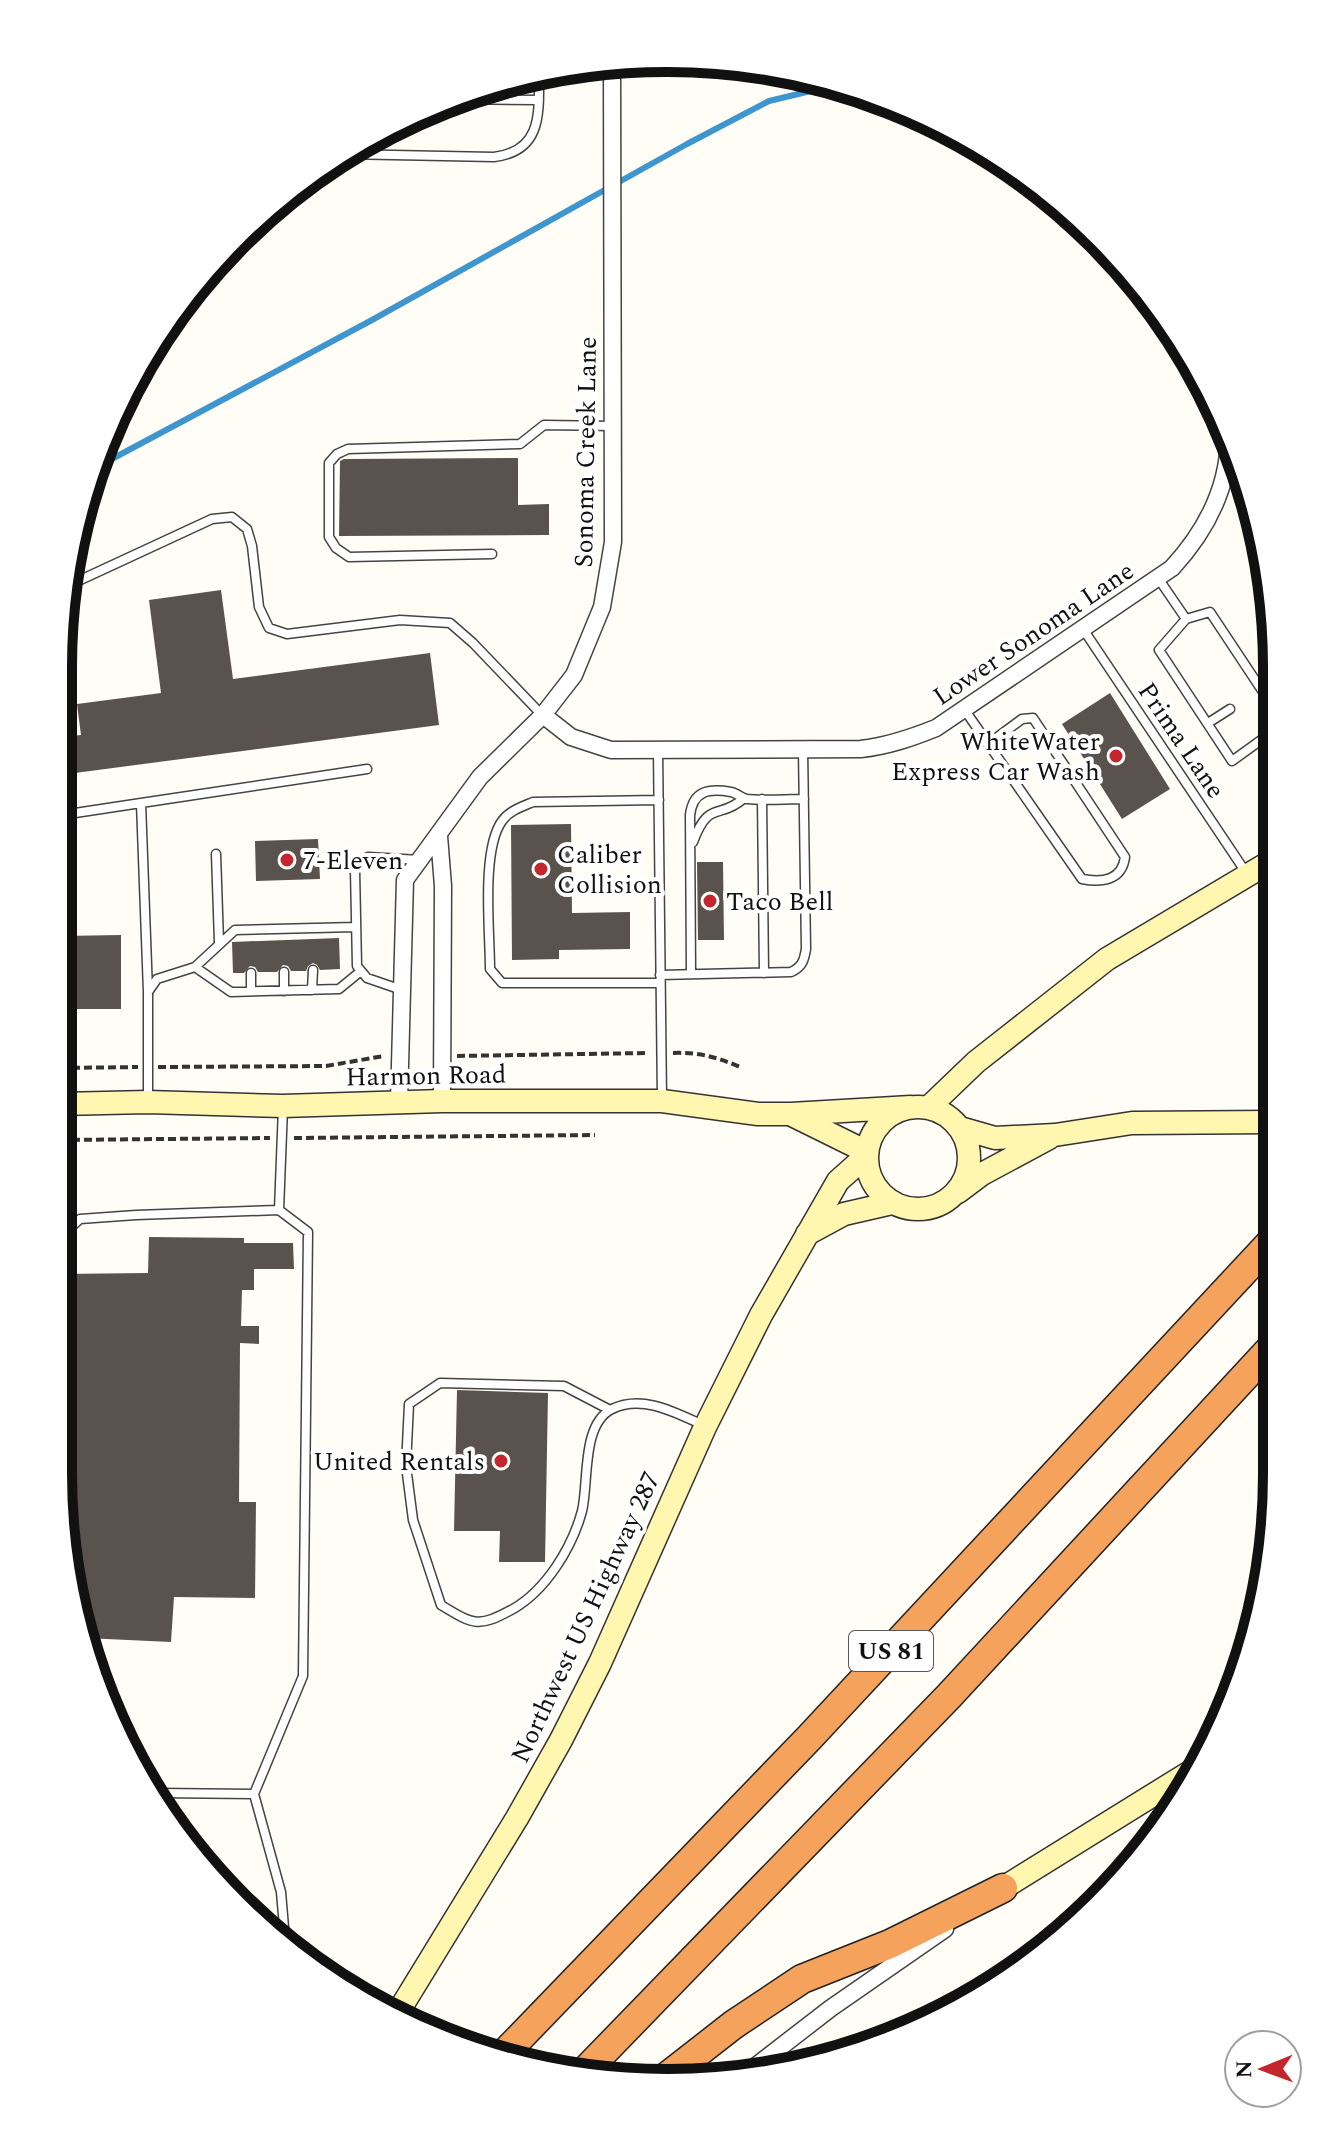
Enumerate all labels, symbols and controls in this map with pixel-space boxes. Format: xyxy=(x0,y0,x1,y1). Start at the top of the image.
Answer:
street label: Sonoma Creek Lane xyxy=(564,336,608,568)
street label: Lower Sonoma Lane xyxy=(925,551,1142,716)
street label: Prima Lane xyxy=(1127,674,1235,807)
place label: WhiteWater Express Car Wash xyxy=(891,722,1100,792)
marker: WhiteWater Express Car Wash xyxy=(1107,747,1125,765)
place label: Caliber Collision xyxy=(557,835,662,905)
place label: 7-Eleven xyxy=(303,841,403,881)
marker: 7-Eleven xyxy=(278,851,296,869)
marker: Caliber Collision xyxy=(532,860,550,878)
place label: Taco Bell xyxy=(726,882,833,922)
marker: Taco Bell xyxy=(701,892,719,910)
street label: Harmon Road xyxy=(345,1055,507,1097)
place label: United Rentals xyxy=(313,1442,485,1482)
marker: United Rentals xyxy=(492,1452,510,1470)
street label: Northwest US Highway 287 xyxy=(501,1465,671,1770)
road number: US 81 xyxy=(849,1631,933,1671)
north arrow xyxy=(1223,2029,1303,2109)
text: N xyxy=(1228,2060,1261,2079)

